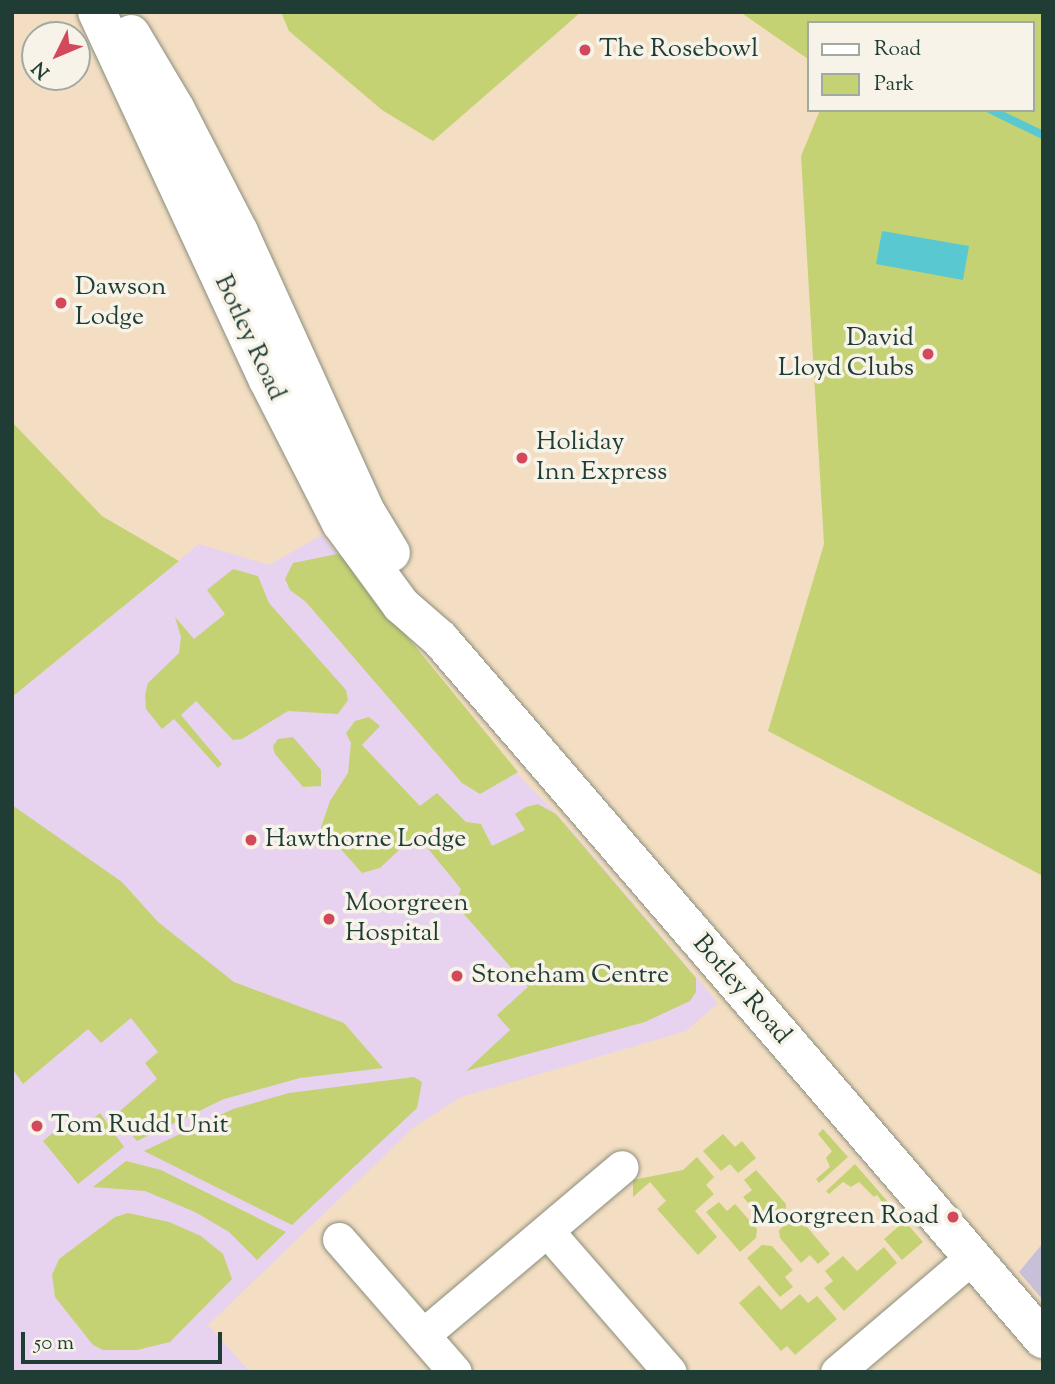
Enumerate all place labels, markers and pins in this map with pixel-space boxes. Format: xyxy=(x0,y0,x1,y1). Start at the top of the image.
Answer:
place label: The Rosebowl xyxy=(599,34,758,66)
marker: The Rosebowl xyxy=(577,42,593,58)
place label: Dawson Lodge xyxy=(75,272,166,334)
marker: Dawson Lodge xyxy=(53,295,69,311)
place label: David Lloyd Clubs xyxy=(778,323,914,384)
marker: David Lloyd Clubs xyxy=(920,346,936,362)
place label: Holiday Inn Express xyxy=(536,427,667,488)
marker: Holiday Inn Express xyxy=(514,450,530,466)
place label: Hawthorne Lodge xyxy=(265,824,466,856)
marker: Hawthorne Lodge xyxy=(243,832,259,848)
place label: Moorgreen Hospital xyxy=(345,888,469,950)
marker: Moorgreen Hospital xyxy=(319,909,339,929)
place label: Stoneham Centre xyxy=(471,960,669,992)
marker: Stoneham Centre xyxy=(449,968,465,984)
place label: Tom Rudd Unit xyxy=(51,1110,229,1142)
marker: Tom Rudd Unit xyxy=(29,1118,45,1134)
place label: Moorgreen Road xyxy=(751,1201,939,1233)
marker: Moorgreen Road xyxy=(945,1209,961,1225)

